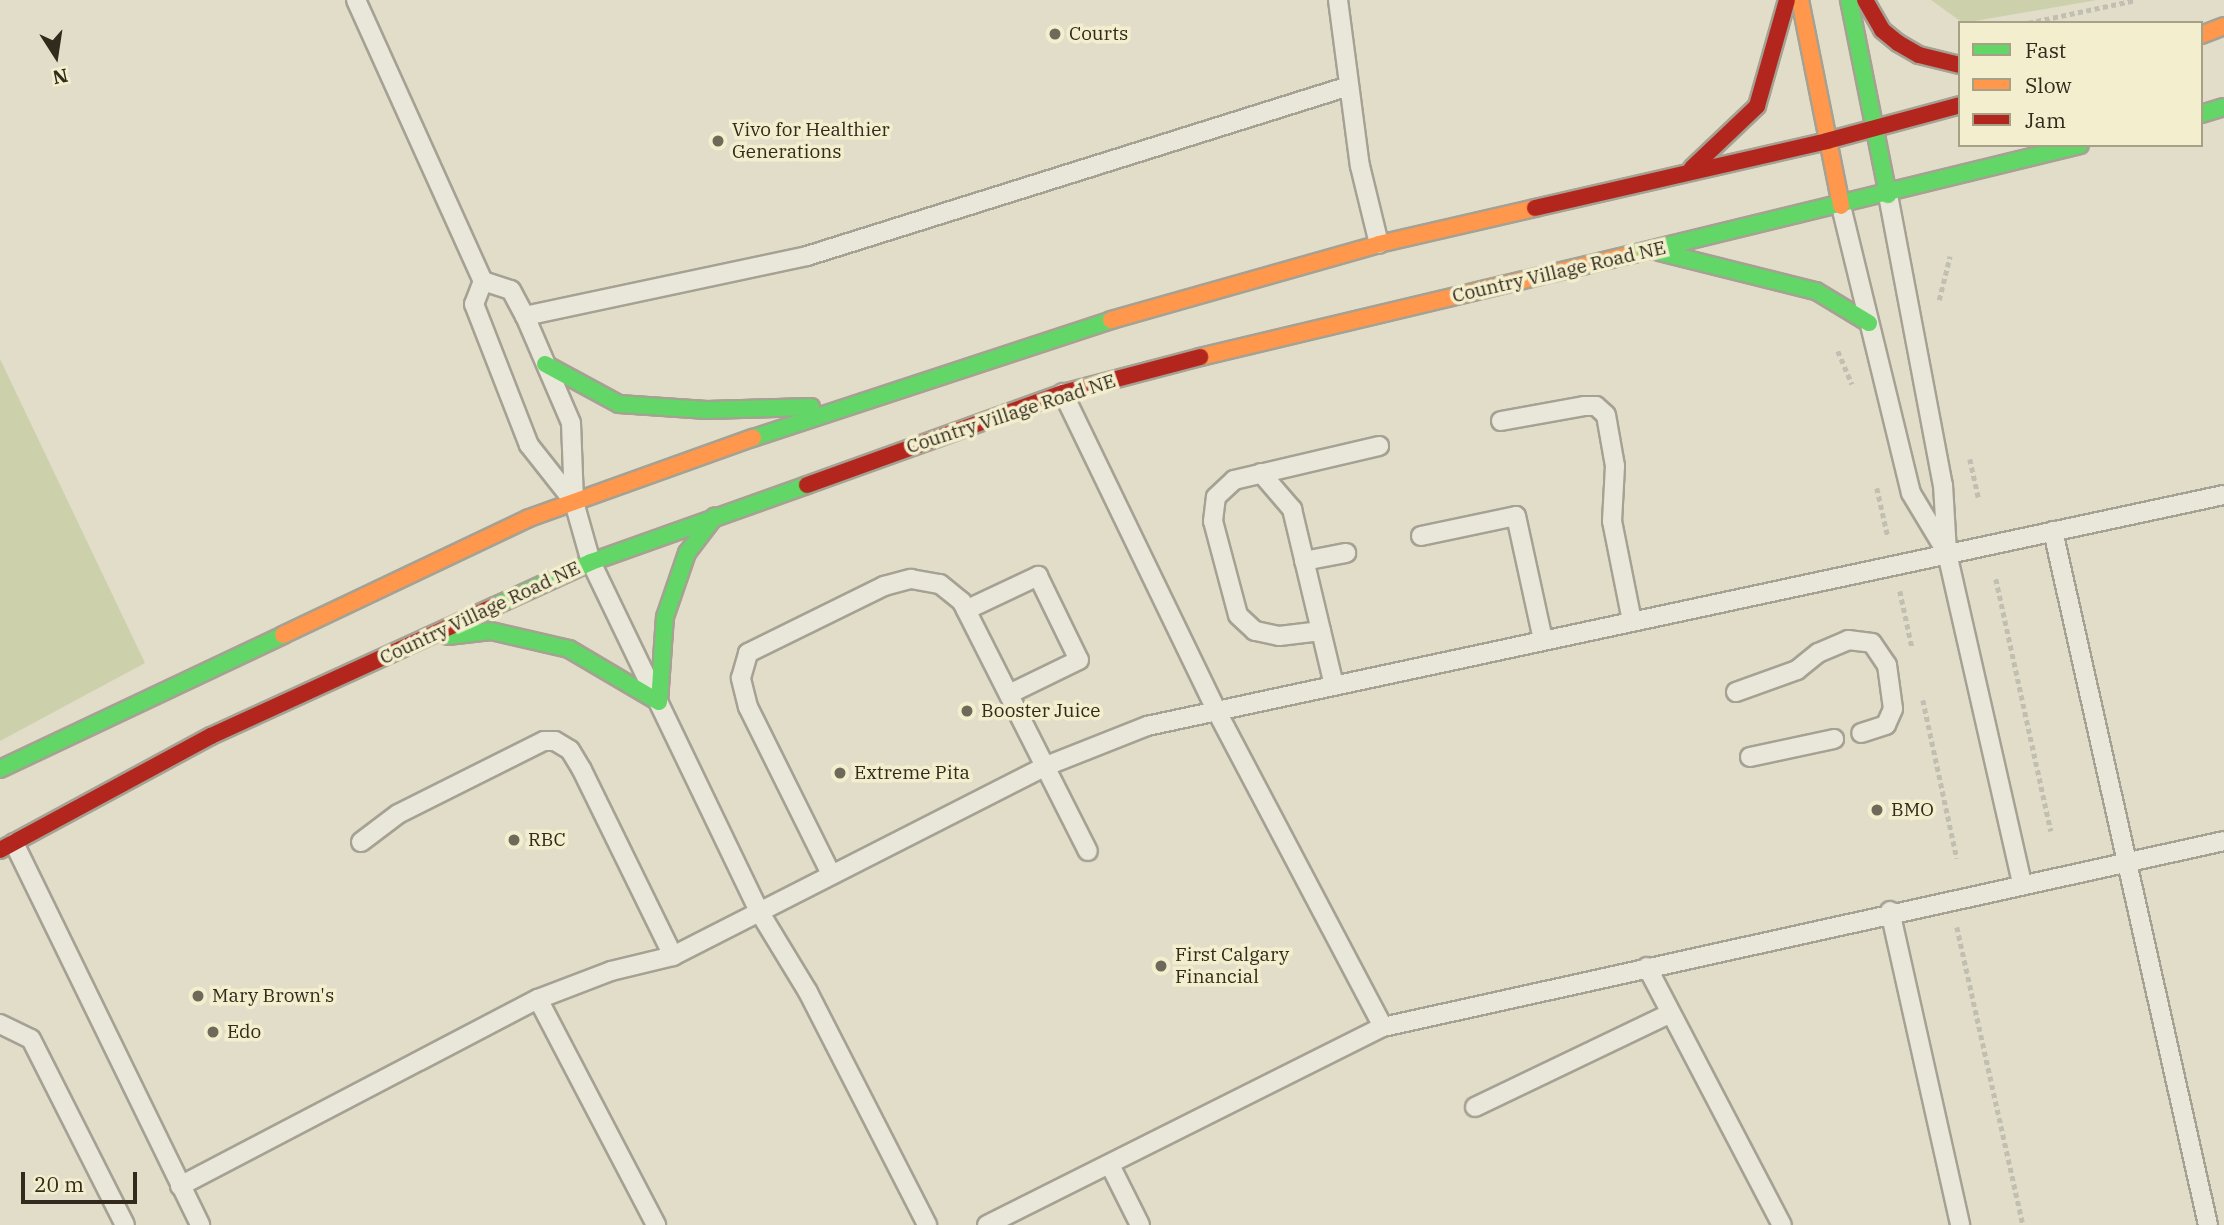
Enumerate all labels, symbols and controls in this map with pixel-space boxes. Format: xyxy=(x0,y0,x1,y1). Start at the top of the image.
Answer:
north arrow xyxy=(21,21,91,91)
legend xyxy=(1958,21,2203,147)
place label: Courts xyxy=(1069,23,1128,45)
marker: Courts xyxy=(1047,26,1063,42)
text: Fast xyxy=(2025,36,2066,64)
text: N xyxy=(51,63,70,90)
text: Slow xyxy=(2025,71,2072,99)
text: Jam xyxy=(2025,106,2066,134)
place label: Vivo for Healthier Generations xyxy=(732,119,890,163)
marker: Vivo for Healthier Generations xyxy=(710,133,726,149)
street label: Country Village Road NE xyxy=(1450,236,1668,308)
street label: Country Village Road NE xyxy=(904,369,1118,459)
street label: Country Village Road NE xyxy=(376,557,584,669)
place label: Booster Juice xyxy=(981,700,1100,722)
marker: Booster Juice xyxy=(959,703,975,719)
place label: Extreme Pita xyxy=(854,762,970,784)
marker: Extreme Pita xyxy=(832,765,848,781)
place label: BMO xyxy=(1891,799,1934,821)
marker: BMO xyxy=(1869,802,1885,818)
place label: RBC xyxy=(528,829,566,851)
marker: RBC xyxy=(506,832,522,848)
place label: First Calgary Financial xyxy=(1175,944,1289,988)
marker: First Calgary Financial xyxy=(1153,958,1169,974)
place label: Mary Brown's xyxy=(212,985,334,1007)
marker: Mary Brown's xyxy=(190,988,206,1004)
place label: Edo xyxy=(227,1021,261,1043)
marker: Edo xyxy=(205,1024,221,1040)
scale bar xyxy=(24,1158,140,1202)
text: 20 m xyxy=(34,1170,84,1198)

